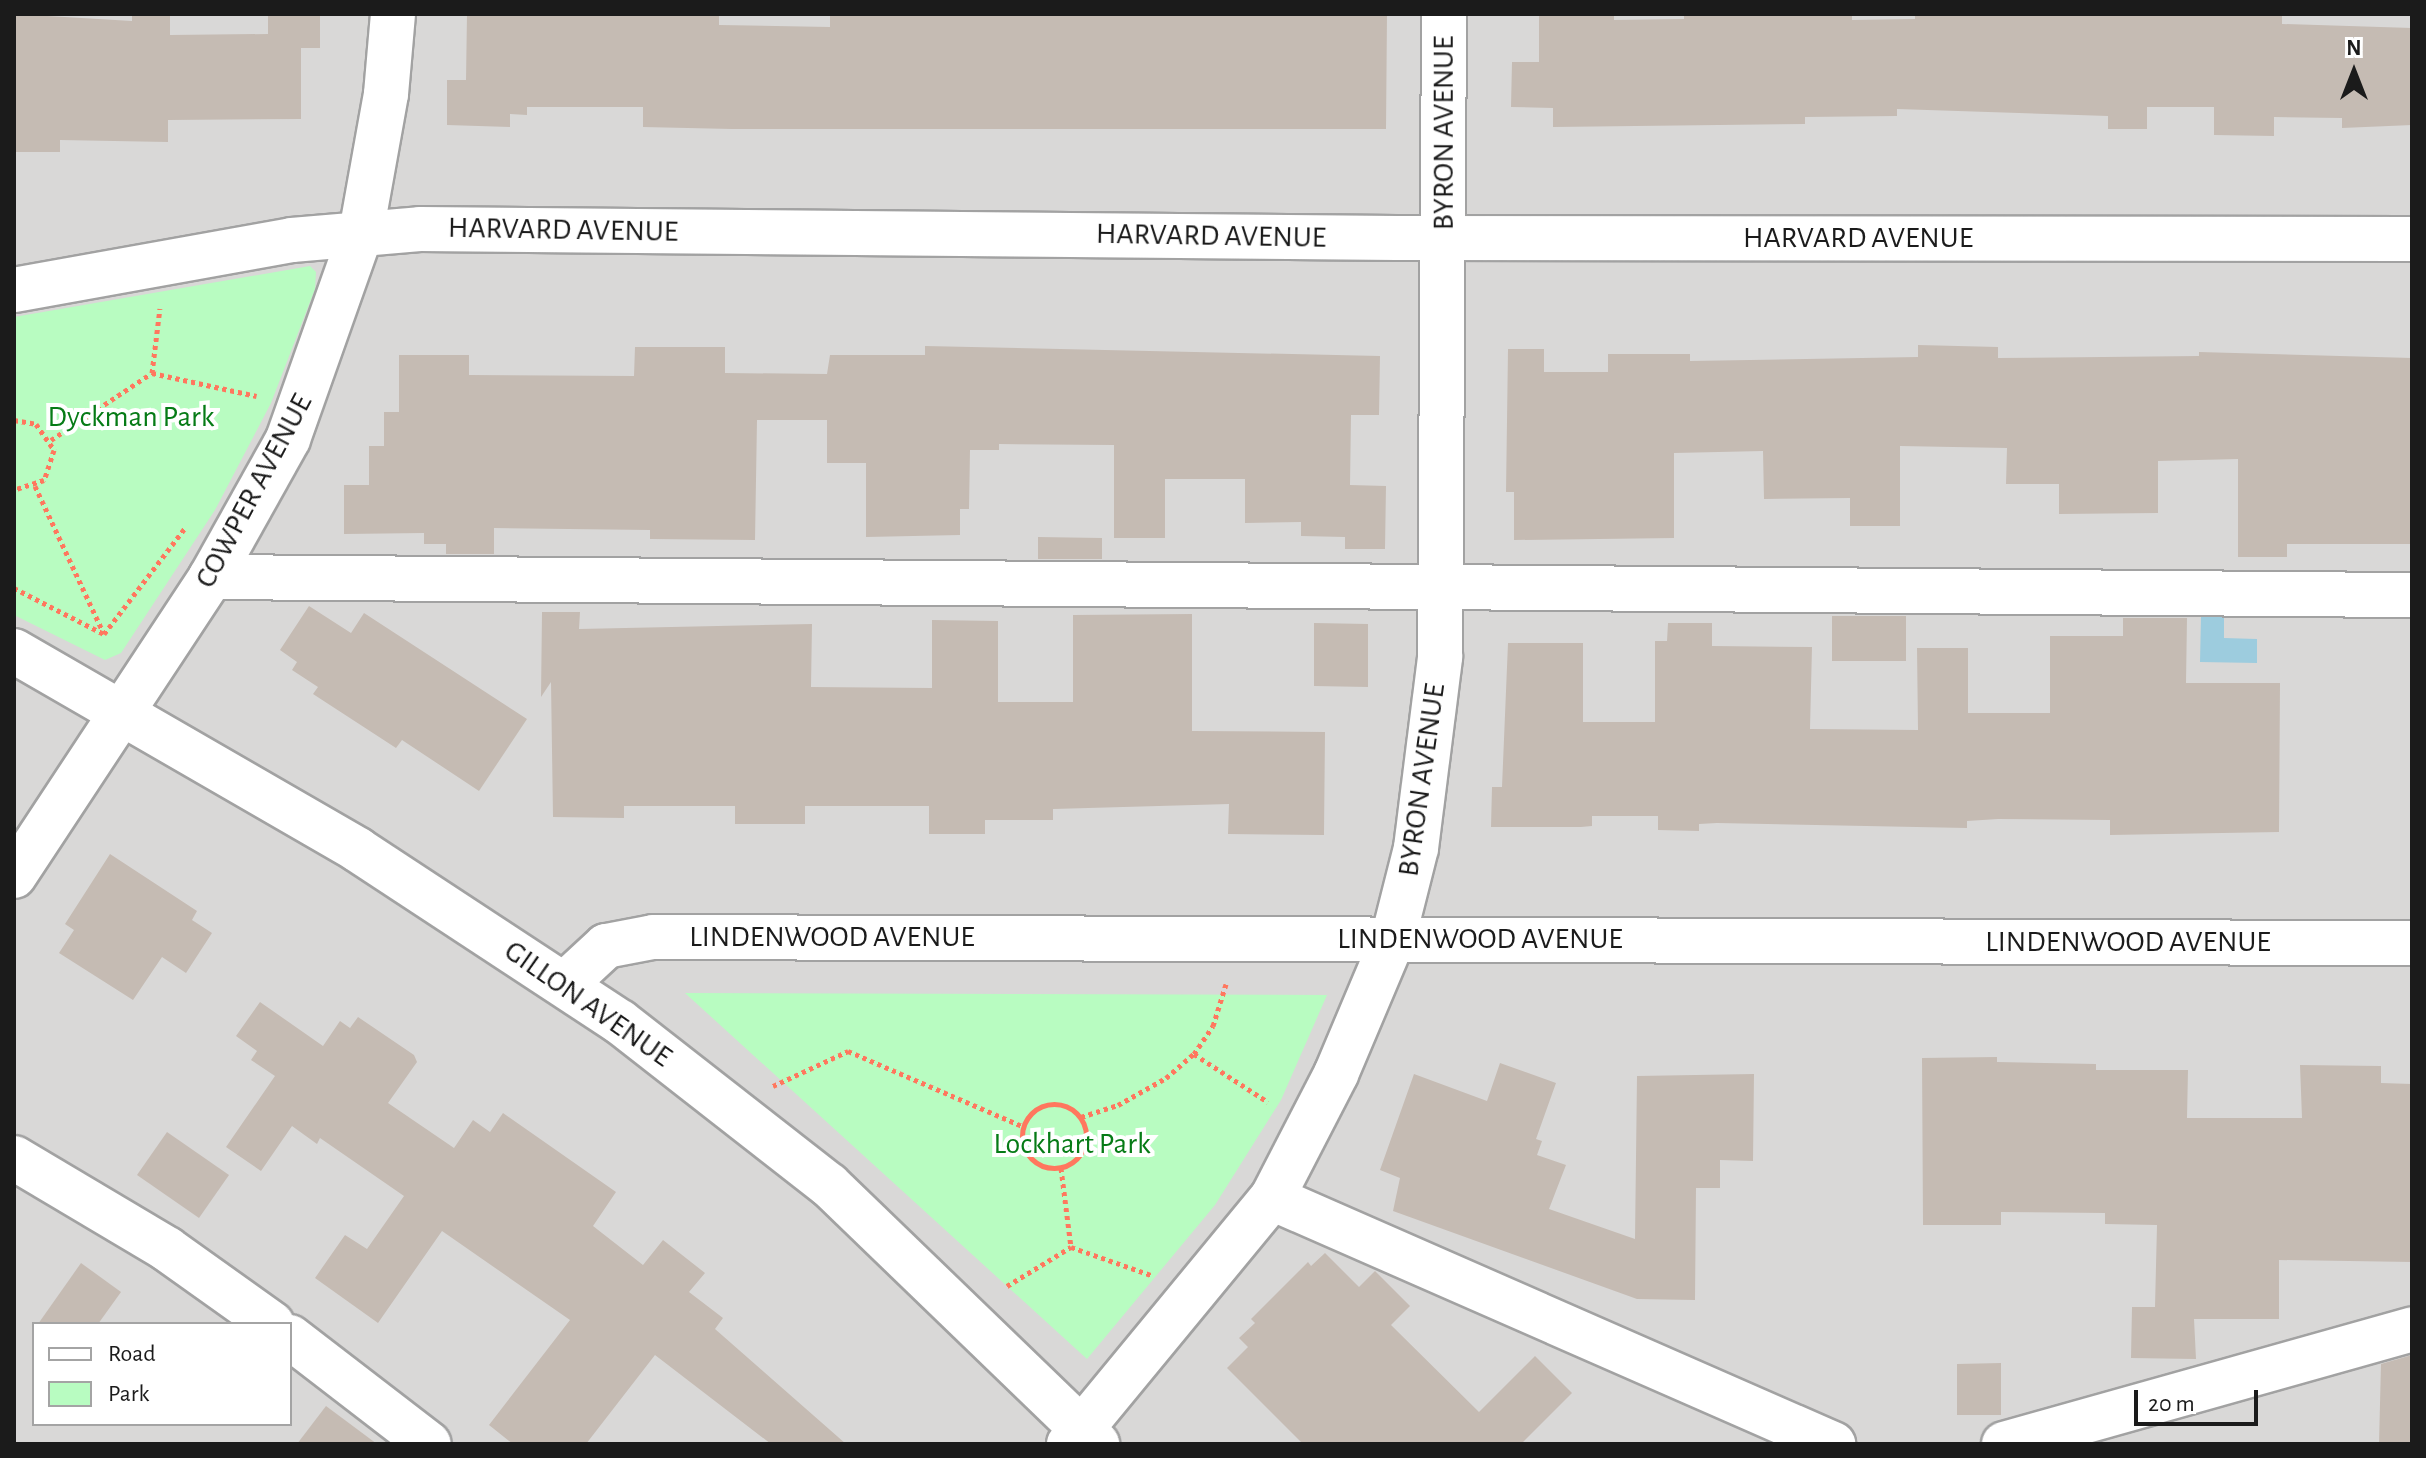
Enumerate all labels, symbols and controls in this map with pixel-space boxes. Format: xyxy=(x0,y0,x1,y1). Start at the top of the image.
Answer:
north arrow xyxy=(2314,32,2394,112)
street label: BYRON AVENUE xyxy=(1426,36,1462,230)
text: N xyxy=(2346,37,2362,59)
street label: HARVARD AVENUE xyxy=(448,210,678,250)
street label: HARVARD AVENUE xyxy=(1096,216,1326,256)
street label: HARVARD AVENUE xyxy=(1743,220,1973,256)
street label: COWPER AVENUE xyxy=(188,388,320,594)
park label: Dyckman Park xyxy=(48,399,214,435)
street label: BYRON AVENUE xyxy=(1391,681,1453,879)
street label: LINDENWOOD AVENUE xyxy=(689,919,975,955)
street label: LINDENWOOD AVENUE xyxy=(1337,921,1623,957)
street label: LINDENWOOD AVENUE xyxy=(1985,924,2271,960)
street label: GILLON AVENUE xyxy=(497,933,679,1075)
park label: Lockhart Park xyxy=(993,1126,1151,1162)
legend xyxy=(32,1322,292,1426)
text: Road xyxy=(108,1342,156,1366)
scale bar xyxy=(2138,1374,2262,1424)
text: Park xyxy=(108,1382,149,1406)
text: 20 m xyxy=(2148,1392,2195,1416)

